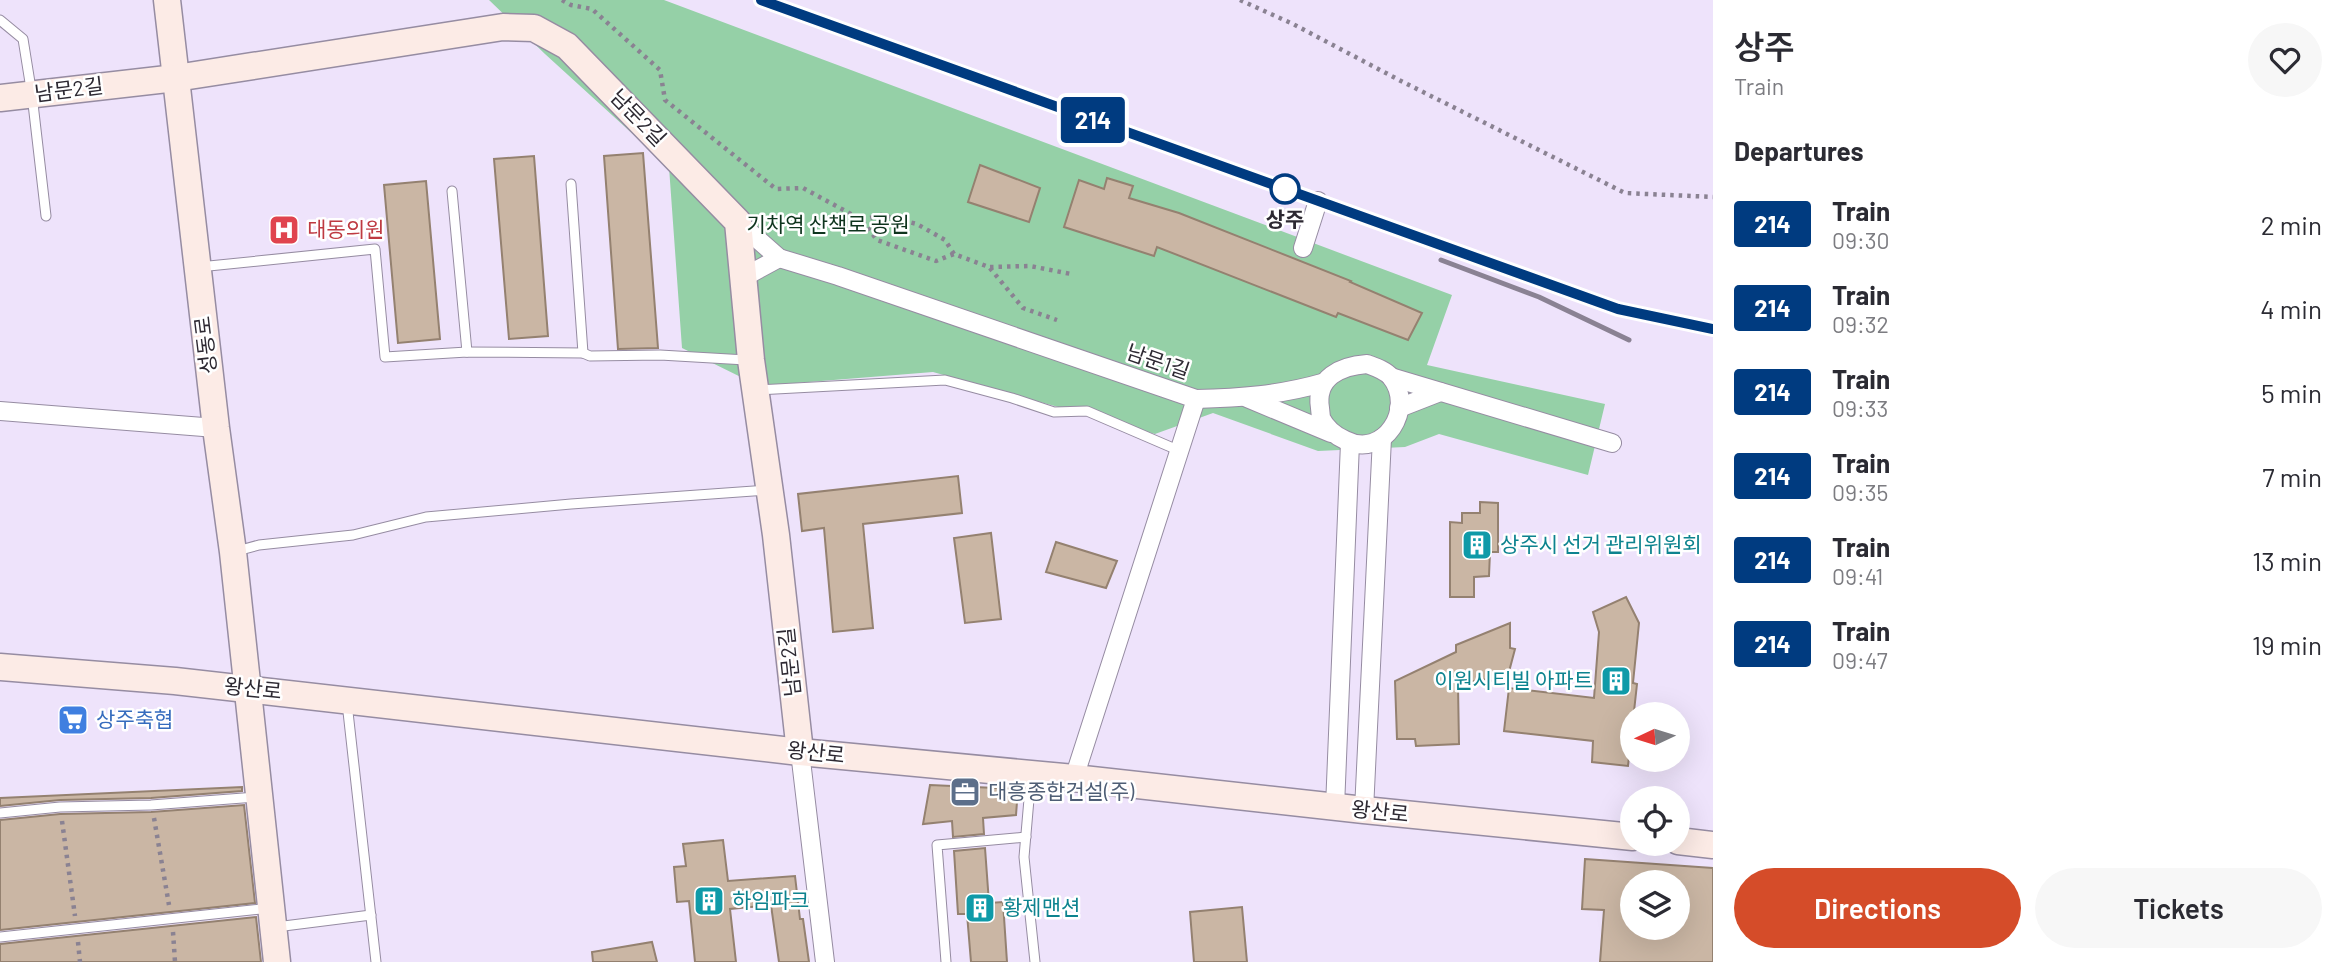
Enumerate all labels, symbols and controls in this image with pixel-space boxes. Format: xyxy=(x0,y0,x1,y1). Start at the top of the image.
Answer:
button: heart xyxy=(2248,23,2322,97)
text: 상주 xyxy=(1734,26,1795,66)
street label: 남문2길 xyxy=(33,72,105,105)
text: Train xyxy=(1734,72,1784,100)
street label: 남문2길 xyxy=(606,83,672,151)
line badge: 214 xyxy=(1053,97,1133,143)
text: 214 xyxy=(1075,105,1111,134)
text: Departures xyxy=(1734,135,1864,166)
marker: 상주 xyxy=(1270,174,1300,204)
text: Train xyxy=(1832,195,1890,226)
place label: 상주 xyxy=(1266,206,1304,231)
text: 214 xyxy=(1754,209,1791,238)
text: 2 min xyxy=(2261,209,2322,240)
park label: 기차역 산책로 공원 xyxy=(747,211,909,236)
hospital icon: 대동의원 xyxy=(267,213,301,247)
place label: 대동의원 xyxy=(307,216,384,241)
text: 09:30 xyxy=(1832,226,1890,254)
text: Train xyxy=(1832,279,1890,310)
text: 214 xyxy=(1754,293,1791,322)
text: 4 min xyxy=(2260,293,2322,324)
text: 09:32 xyxy=(1832,310,1889,338)
street label: 성동로 xyxy=(189,315,220,375)
street label: 남문1길 xyxy=(1124,338,1193,383)
text: Train xyxy=(1832,363,1890,394)
text: 214 xyxy=(1754,377,1791,406)
text: 5 min xyxy=(2261,377,2322,408)
text: 09:33 xyxy=(1832,394,1888,422)
text: Train xyxy=(1832,447,1890,478)
text: 214 xyxy=(1754,461,1791,490)
text: 7 min xyxy=(2262,461,2322,492)
text: 09:35 xyxy=(1832,478,1888,506)
building icon: 상주시 선거 관리위원회 xyxy=(1460,528,1494,562)
place label: 상주시 선거 관리위원회 xyxy=(1500,531,1702,556)
text: Train xyxy=(1832,531,1890,562)
text: 214 xyxy=(1754,545,1791,574)
text: 13 min xyxy=(2252,545,2322,576)
text: 09:41 xyxy=(1832,562,1883,590)
text: Train xyxy=(1832,615,1890,646)
street label: 남문2길 xyxy=(772,626,805,698)
text: 214 xyxy=(1754,629,1791,658)
text: 19 min xyxy=(2252,629,2322,660)
text: 09:47 xyxy=(1832,646,1888,674)
building icon: 이원시티빌 아파트 xyxy=(1599,664,1633,698)
place label: 이원시티빌 아파트 xyxy=(1434,667,1593,692)
street label: 왕산로 xyxy=(223,672,283,703)
north arrow xyxy=(1620,702,1690,772)
map controls xyxy=(1620,702,1690,940)
supermarket icon: 상주축협 xyxy=(56,703,90,737)
place label: 상주축협 xyxy=(96,706,173,731)
street label: 왕산로 xyxy=(786,736,846,767)
office icon: 대흥종합건설(주) xyxy=(948,775,982,809)
place label: 대흥종합건설(주) xyxy=(988,778,1135,803)
button: locate xyxy=(1620,786,1690,856)
street label: 왕산로 xyxy=(1350,795,1410,826)
button: Directions xyxy=(1734,868,2021,948)
button: Tickets xyxy=(2035,868,2322,948)
button: layers xyxy=(1620,870,1690,940)
building icon: 하임파크 xyxy=(692,884,726,918)
place label: 하임파크 xyxy=(732,887,809,912)
building icon: 황제맨션 xyxy=(963,891,997,925)
place label: 황제맨션 xyxy=(1003,894,1080,919)

